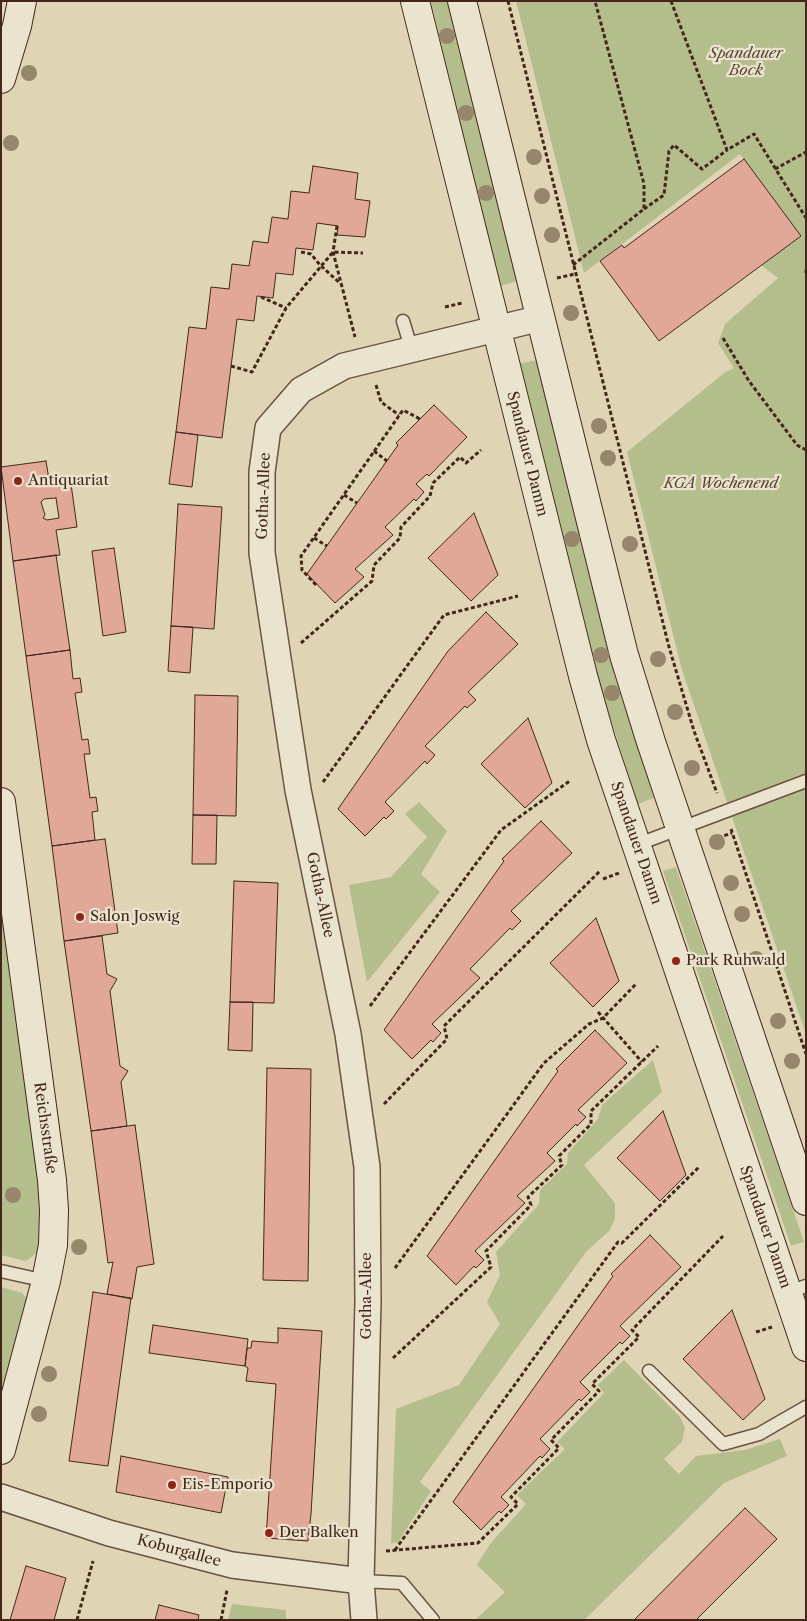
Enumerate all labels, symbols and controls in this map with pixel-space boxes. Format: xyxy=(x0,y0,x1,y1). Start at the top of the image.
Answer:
park label: Spandauer Bock xyxy=(709,45,783,80)
street label: Spandauer Damm xyxy=(503,389,551,519)
street label: Gotha-Allee xyxy=(253,452,275,540)
place label: Antiquariat xyxy=(28,472,109,490)
marker: Antiquariat xyxy=(12,475,24,487)
park label: KGA Wochenend xyxy=(664,475,778,493)
street label: Spandauer Damm xyxy=(607,779,665,907)
street label: Gotha-Allee xyxy=(302,850,338,940)
place label: Salon Joswig xyxy=(90,908,179,926)
marker: Salon Joswig xyxy=(74,911,86,923)
place label: Park Ruhwald xyxy=(686,952,785,970)
marker: Park Ruhwald xyxy=(670,955,682,967)
street label: Reichsstraße xyxy=(30,1081,60,1175)
street label: Spandauer Damm xyxy=(736,1163,794,1291)
street label: Gotha-Allee xyxy=(358,1252,376,1340)
place label: Eis-Emporio xyxy=(182,1476,273,1494)
marker: Eis-Emporio xyxy=(166,1479,178,1491)
place label: Der Balken xyxy=(279,1524,359,1542)
marker: Der Balken xyxy=(263,1527,275,1539)
street label: Koburgallee xyxy=(135,1531,223,1571)

